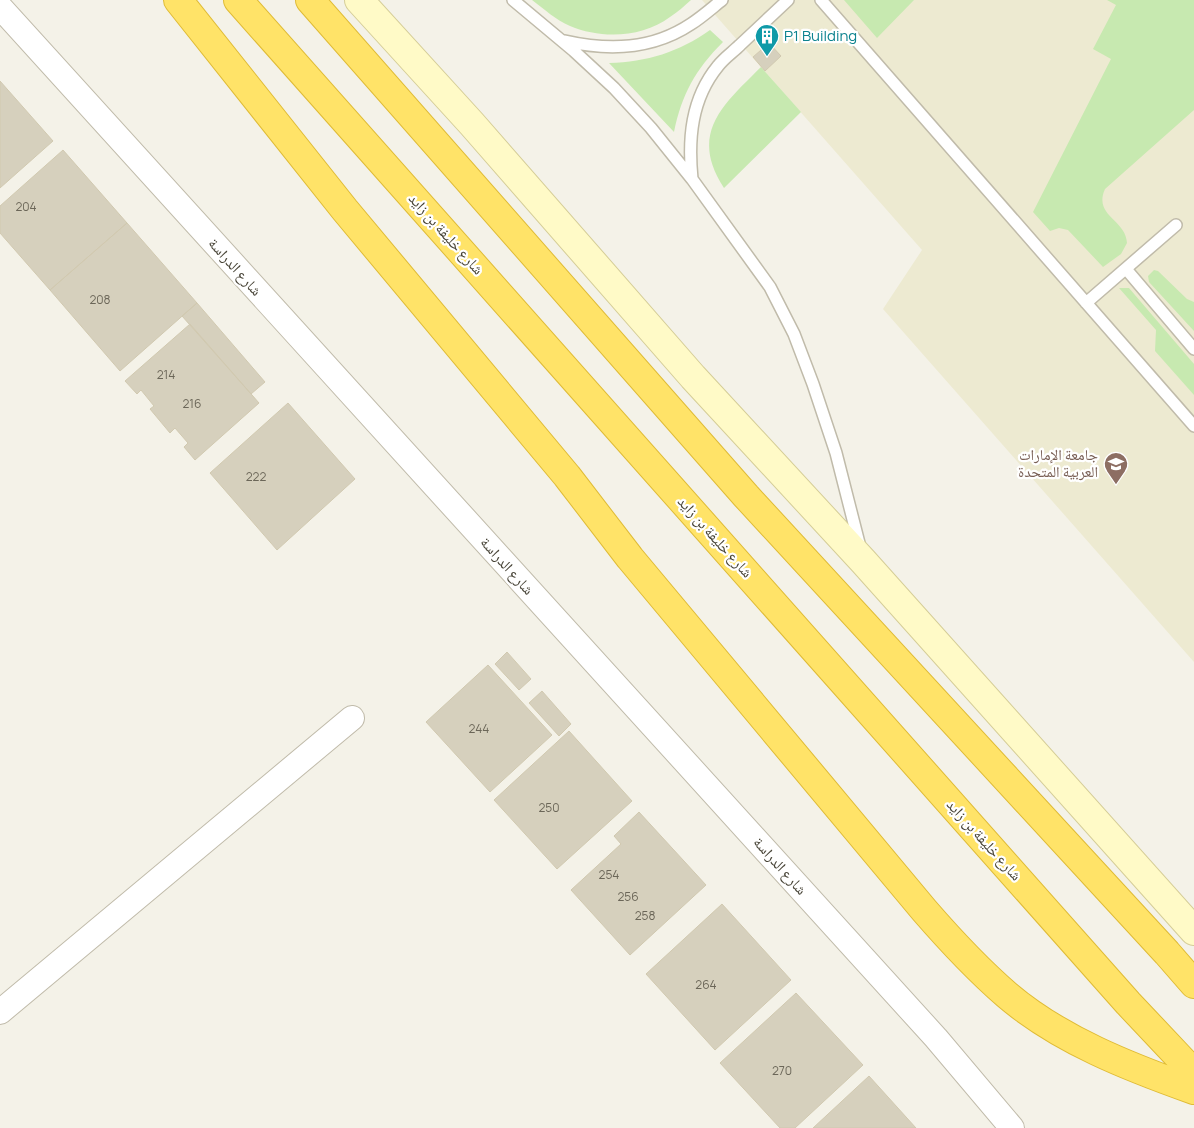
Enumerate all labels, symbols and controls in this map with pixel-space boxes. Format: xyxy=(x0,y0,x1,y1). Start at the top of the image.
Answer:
building icon: P1 Building xyxy=(754,23,780,57)
place label: P1 Building xyxy=(784,25,857,46)
street label: شارع خليفة بن زايد xyxy=(404,188,489,279)
house number: 204 xyxy=(15,198,37,215)
street label: شارع الدراسة xyxy=(204,233,267,300)
house number: 208 xyxy=(89,291,111,308)
house number: 214 xyxy=(157,366,175,383)
house number: 216 xyxy=(183,395,201,412)
place label: جامعة الإمارات العربية المتحدة xyxy=(1018,444,1098,482)
school or university icon: جامعة الإمارات العربية المتحدة xyxy=(1103,451,1129,485)
house number: 222 xyxy=(246,468,266,485)
street label: شارع خليفة بن زايد xyxy=(673,491,758,582)
street label: شارع الدراسة xyxy=(476,532,539,599)
house number: 244 xyxy=(469,720,489,737)
street label: شارع خليفة بن زايد xyxy=(942,794,1027,885)
house number: 250 xyxy=(538,799,560,816)
street label: شارع الدراسة xyxy=(749,832,812,899)
house number: 254 xyxy=(599,866,619,883)
house number: 256 xyxy=(617,888,639,905)
house number: 258 xyxy=(635,907,655,924)
house number: 264 xyxy=(695,976,717,993)
house number: 270 xyxy=(772,1062,792,1079)

